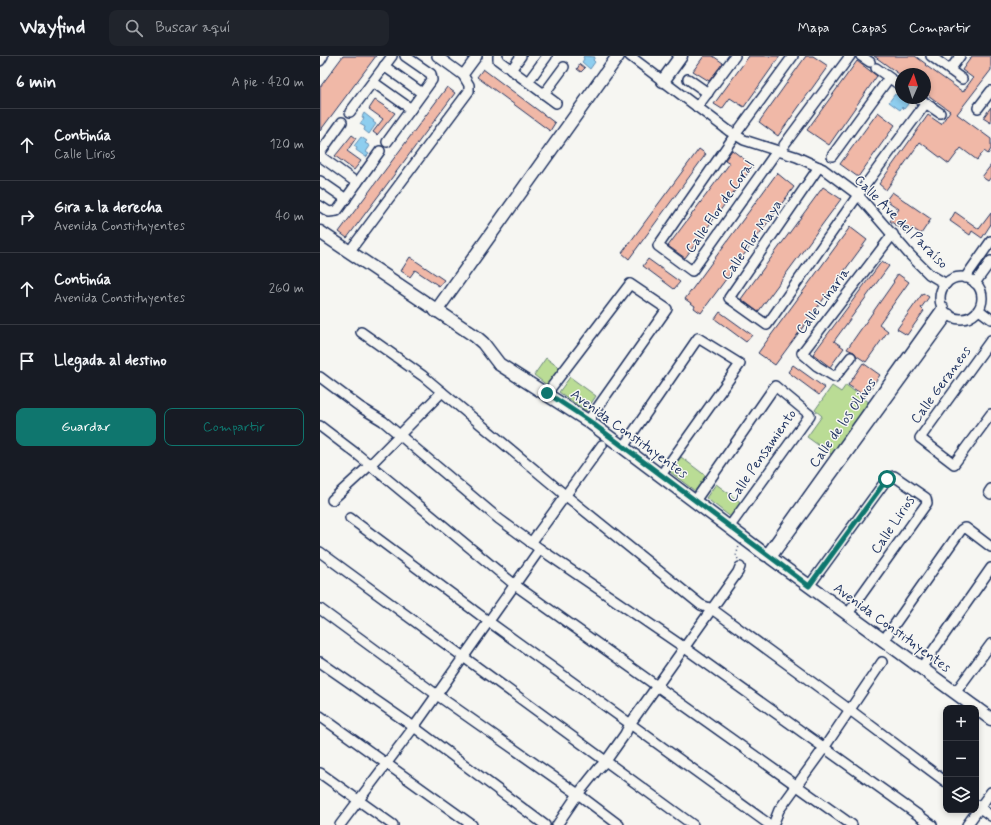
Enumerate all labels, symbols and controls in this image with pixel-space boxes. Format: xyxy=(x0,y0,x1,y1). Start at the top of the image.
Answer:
search box xyxy=(109,10,389,46)
text: Wayfind xyxy=(20,15,85,40)
icon: search xyxy=(123,17,145,39)
text: Buscar aquí xyxy=(155,18,231,38)
text: Mapa xyxy=(798,19,830,37)
text: Capas xyxy=(852,19,887,37)
text: Compartir xyxy=(909,19,971,37)
north arrow xyxy=(895,68,931,104)
text: 6 min xyxy=(16,71,56,93)
text: A pie · 420 m xyxy=(231,74,304,91)
text: Continúa xyxy=(54,126,111,146)
icon: ahead xyxy=(16,134,38,156)
text: 120 m xyxy=(270,136,304,153)
text: Calle Lirios xyxy=(54,146,115,163)
street label: Calle Flor de Coral xyxy=(681,157,759,257)
street label: Calle Ave del Paraíso xyxy=(850,171,952,273)
street label: Calle Flor Maya xyxy=(718,196,786,284)
text: Gira a la derecha xyxy=(54,198,163,218)
icon: right xyxy=(16,206,38,228)
text: 40 m xyxy=(275,208,304,225)
text: Avenida Constituyentes xyxy=(54,218,185,235)
street label: Calle Linaria xyxy=(792,264,854,338)
text: Continúa xyxy=(54,270,111,290)
icon: ahead xyxy=(16,278,38,300)
text: 260 m xyxy=(269,280,304,297)
text: Avenida Constituyentes xyxy=(54,290,185,307)
street label: Calle Geraneos xyxy=(907,343,975,427)
icon: arrive xyxy=(16,350,38,372)
text: Llegada al destino xyxy=(54,351,167,371)
street label: Calle de los Olivos xyxy=(805,375,881,471)
route end xyxy=(538,384,556,402)
street label: Avenida Constituyentes xyxy=(567,385,691,483)
street label: Calle Pensamiento xyxy=(723,406,801,506)
button: Guardar xyxy=(16,408,156,446)
button: Compartir xyxy=(164,408,304,446)
route start xyxy=(878,470,896,488)
street label: Calle Lirios xyxy=(867,492,919,557)
street label: Avenida Constituyentes xyxy=(830,579,954,677)
map controls xyxy=(943,705,979,813)
button: + xyxy=(943,705,979,741)
button: − xyxy=(943,741,979,777)
button: layers xyxy=(943,777,979,813)

